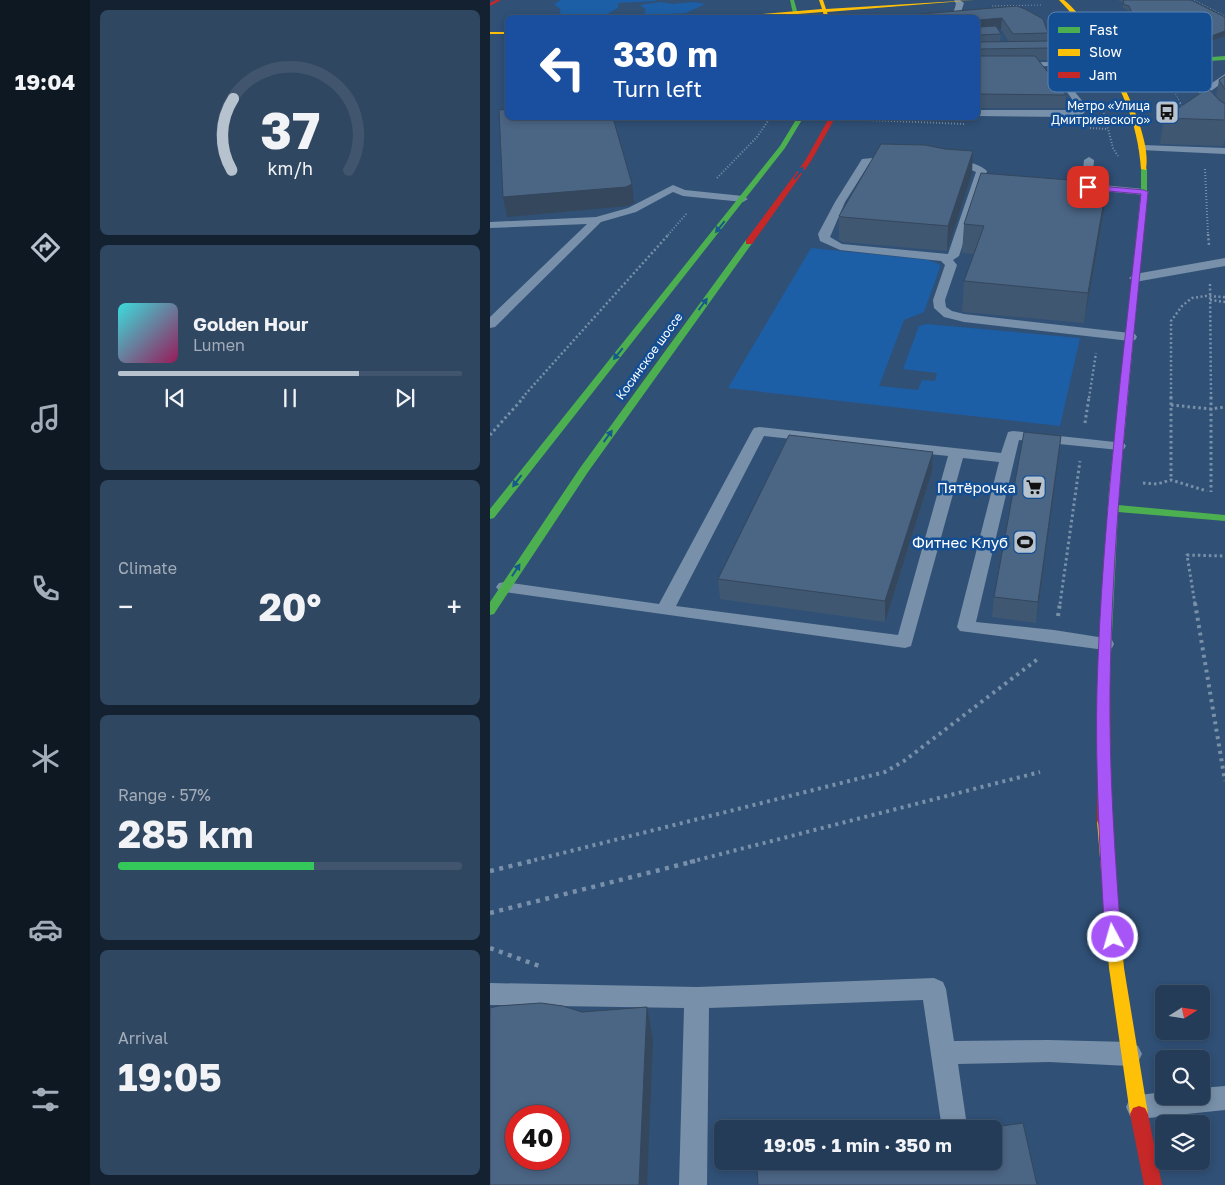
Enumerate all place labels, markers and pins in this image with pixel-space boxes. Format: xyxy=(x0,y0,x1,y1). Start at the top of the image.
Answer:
place label: Метро «Улица Дмитриевского» xyxy=(1051,98,1150,127)
bus stop icon: Метро «Улица Дмитриевского» xyxy=(1154,99,1180,125)
pin xyxy=(1067,166,1109,208)
supermarket icon: Пятёрочка xyxy=(1021,474,1047,500)
place label: Пятёрочка xyxy=(937,478,1016,496)
sports icon: Фитнес Клуб xyxy=(1012,529,1038,555)
place label: Фитнес Клуб xyxy=(912,533,1008,551)

